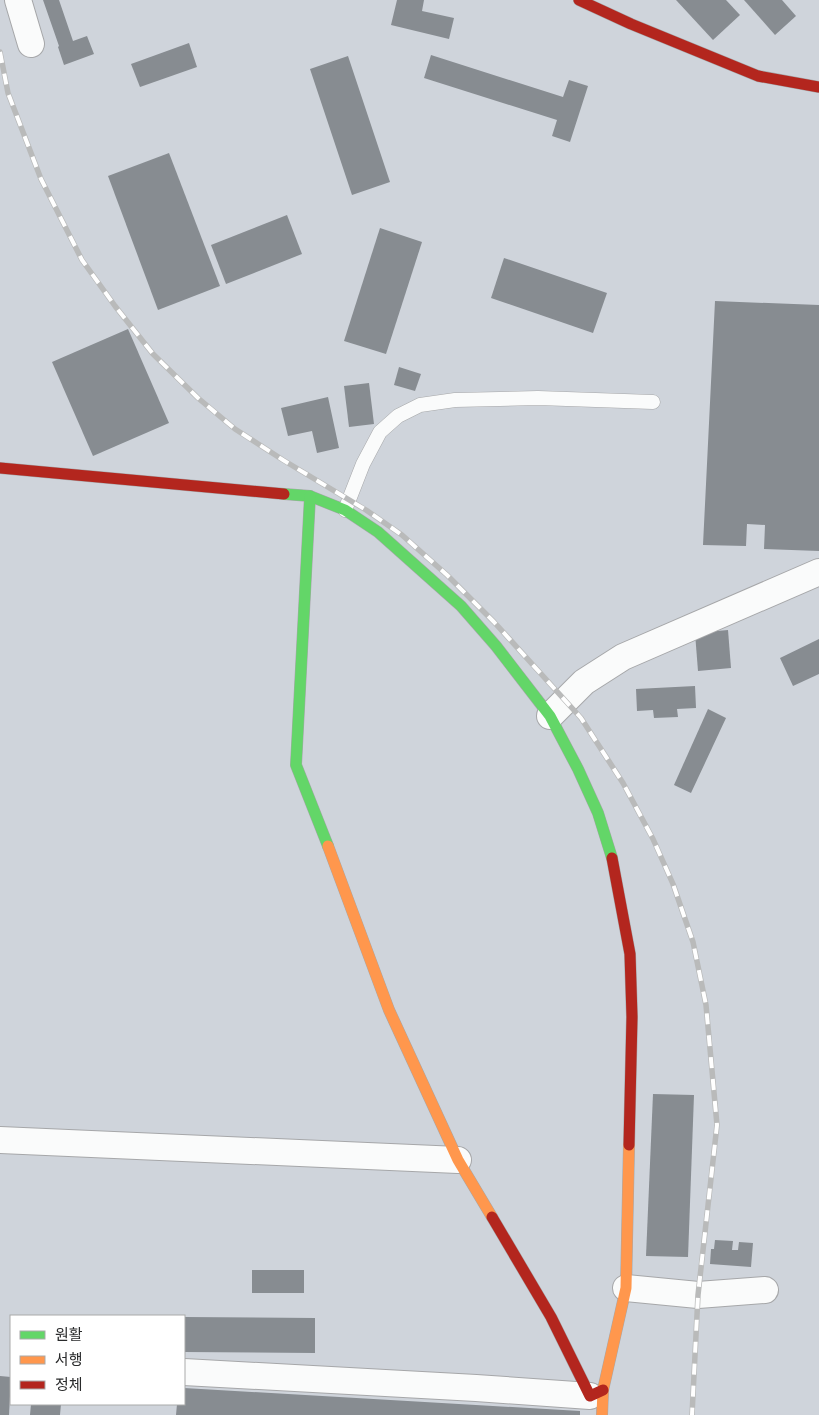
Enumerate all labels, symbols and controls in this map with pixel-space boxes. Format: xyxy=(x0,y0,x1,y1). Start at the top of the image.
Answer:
legend xyxy=(10,1315,185,1405)
text: 원활 xyxy=(55,1325,83,1344)
text: 서행 xyxy=(55,1350,83,1369)
text: 정체 xyxy=(55,1375,83,1394)

